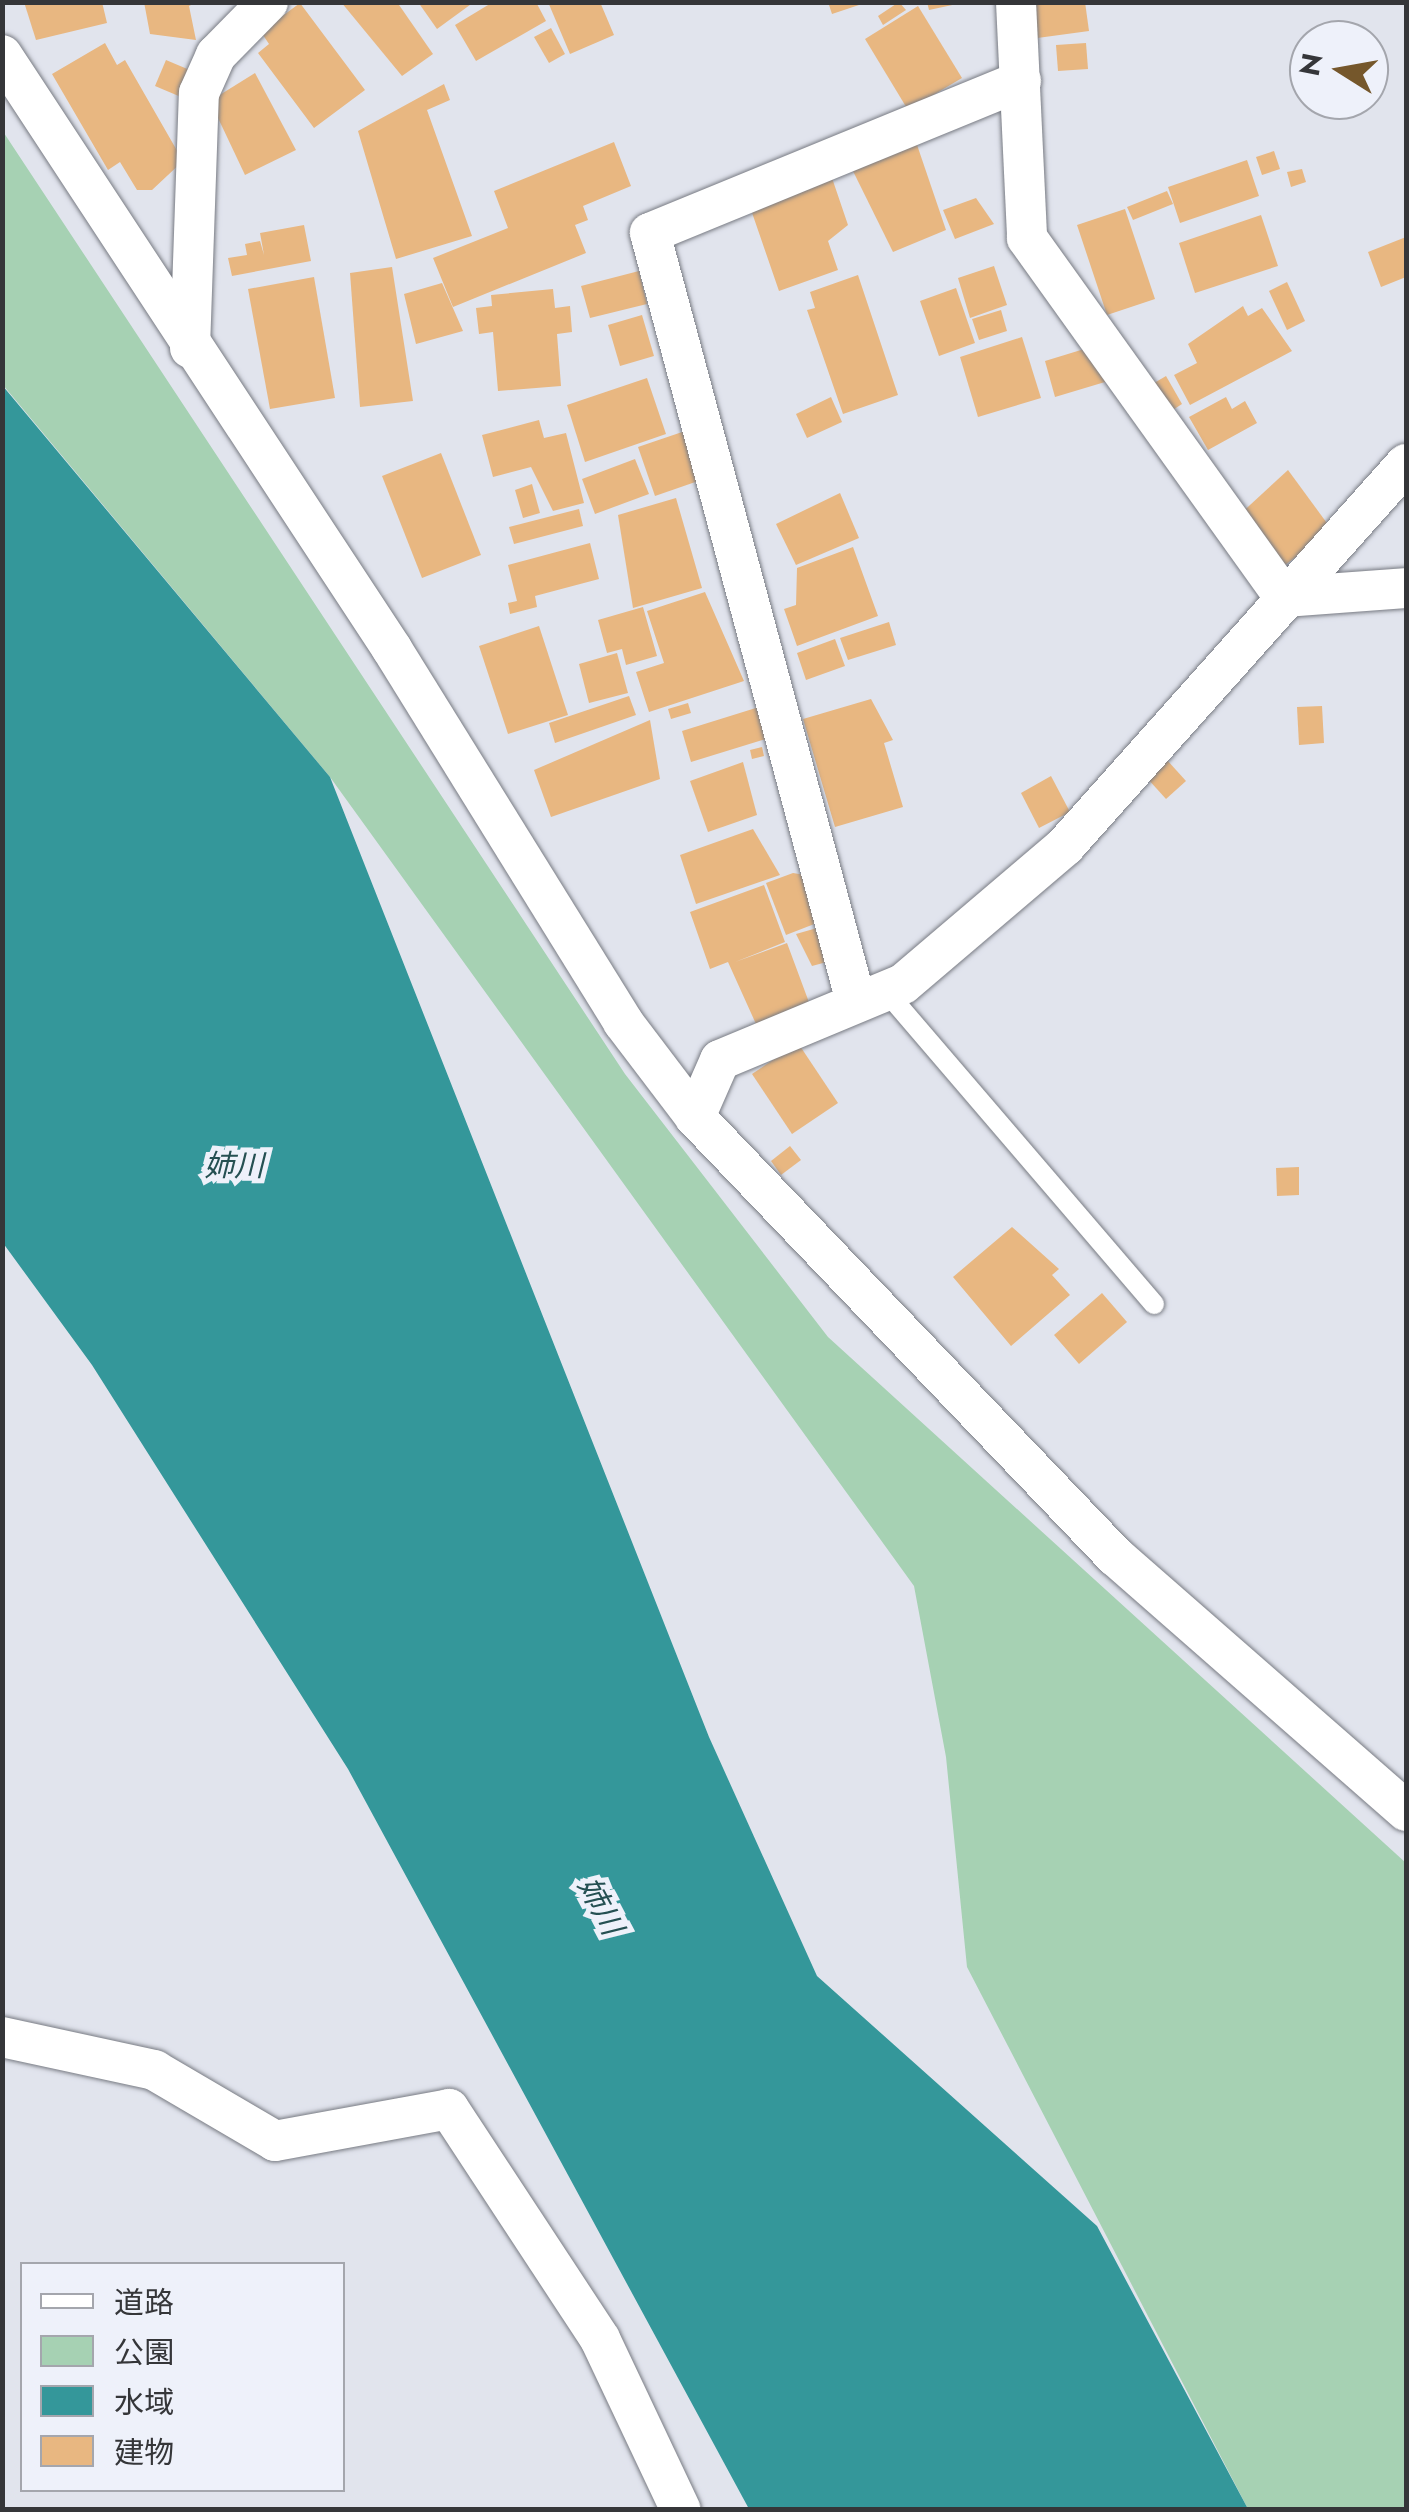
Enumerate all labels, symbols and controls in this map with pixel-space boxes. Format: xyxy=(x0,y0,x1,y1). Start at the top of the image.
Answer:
north arrow xyxy=(1289,20,1389,120)
text: N xyxy=(1289,50,1333,79)
water label: 姉川 xyxy=(204,1148,264,1184)
water label: 姉川 xyxy=(570,1871,630,1941)
legend xyxy=(20,2262,345,2492)
text: 道路 xyxy=(114,2281,174,2324)
text: 公園 xyxy=(114,2331,174,2374)
text: 水域 xyxy=(114,2381,174,2424)
text: 建物 xyxy=(114,2431,174,2474)

